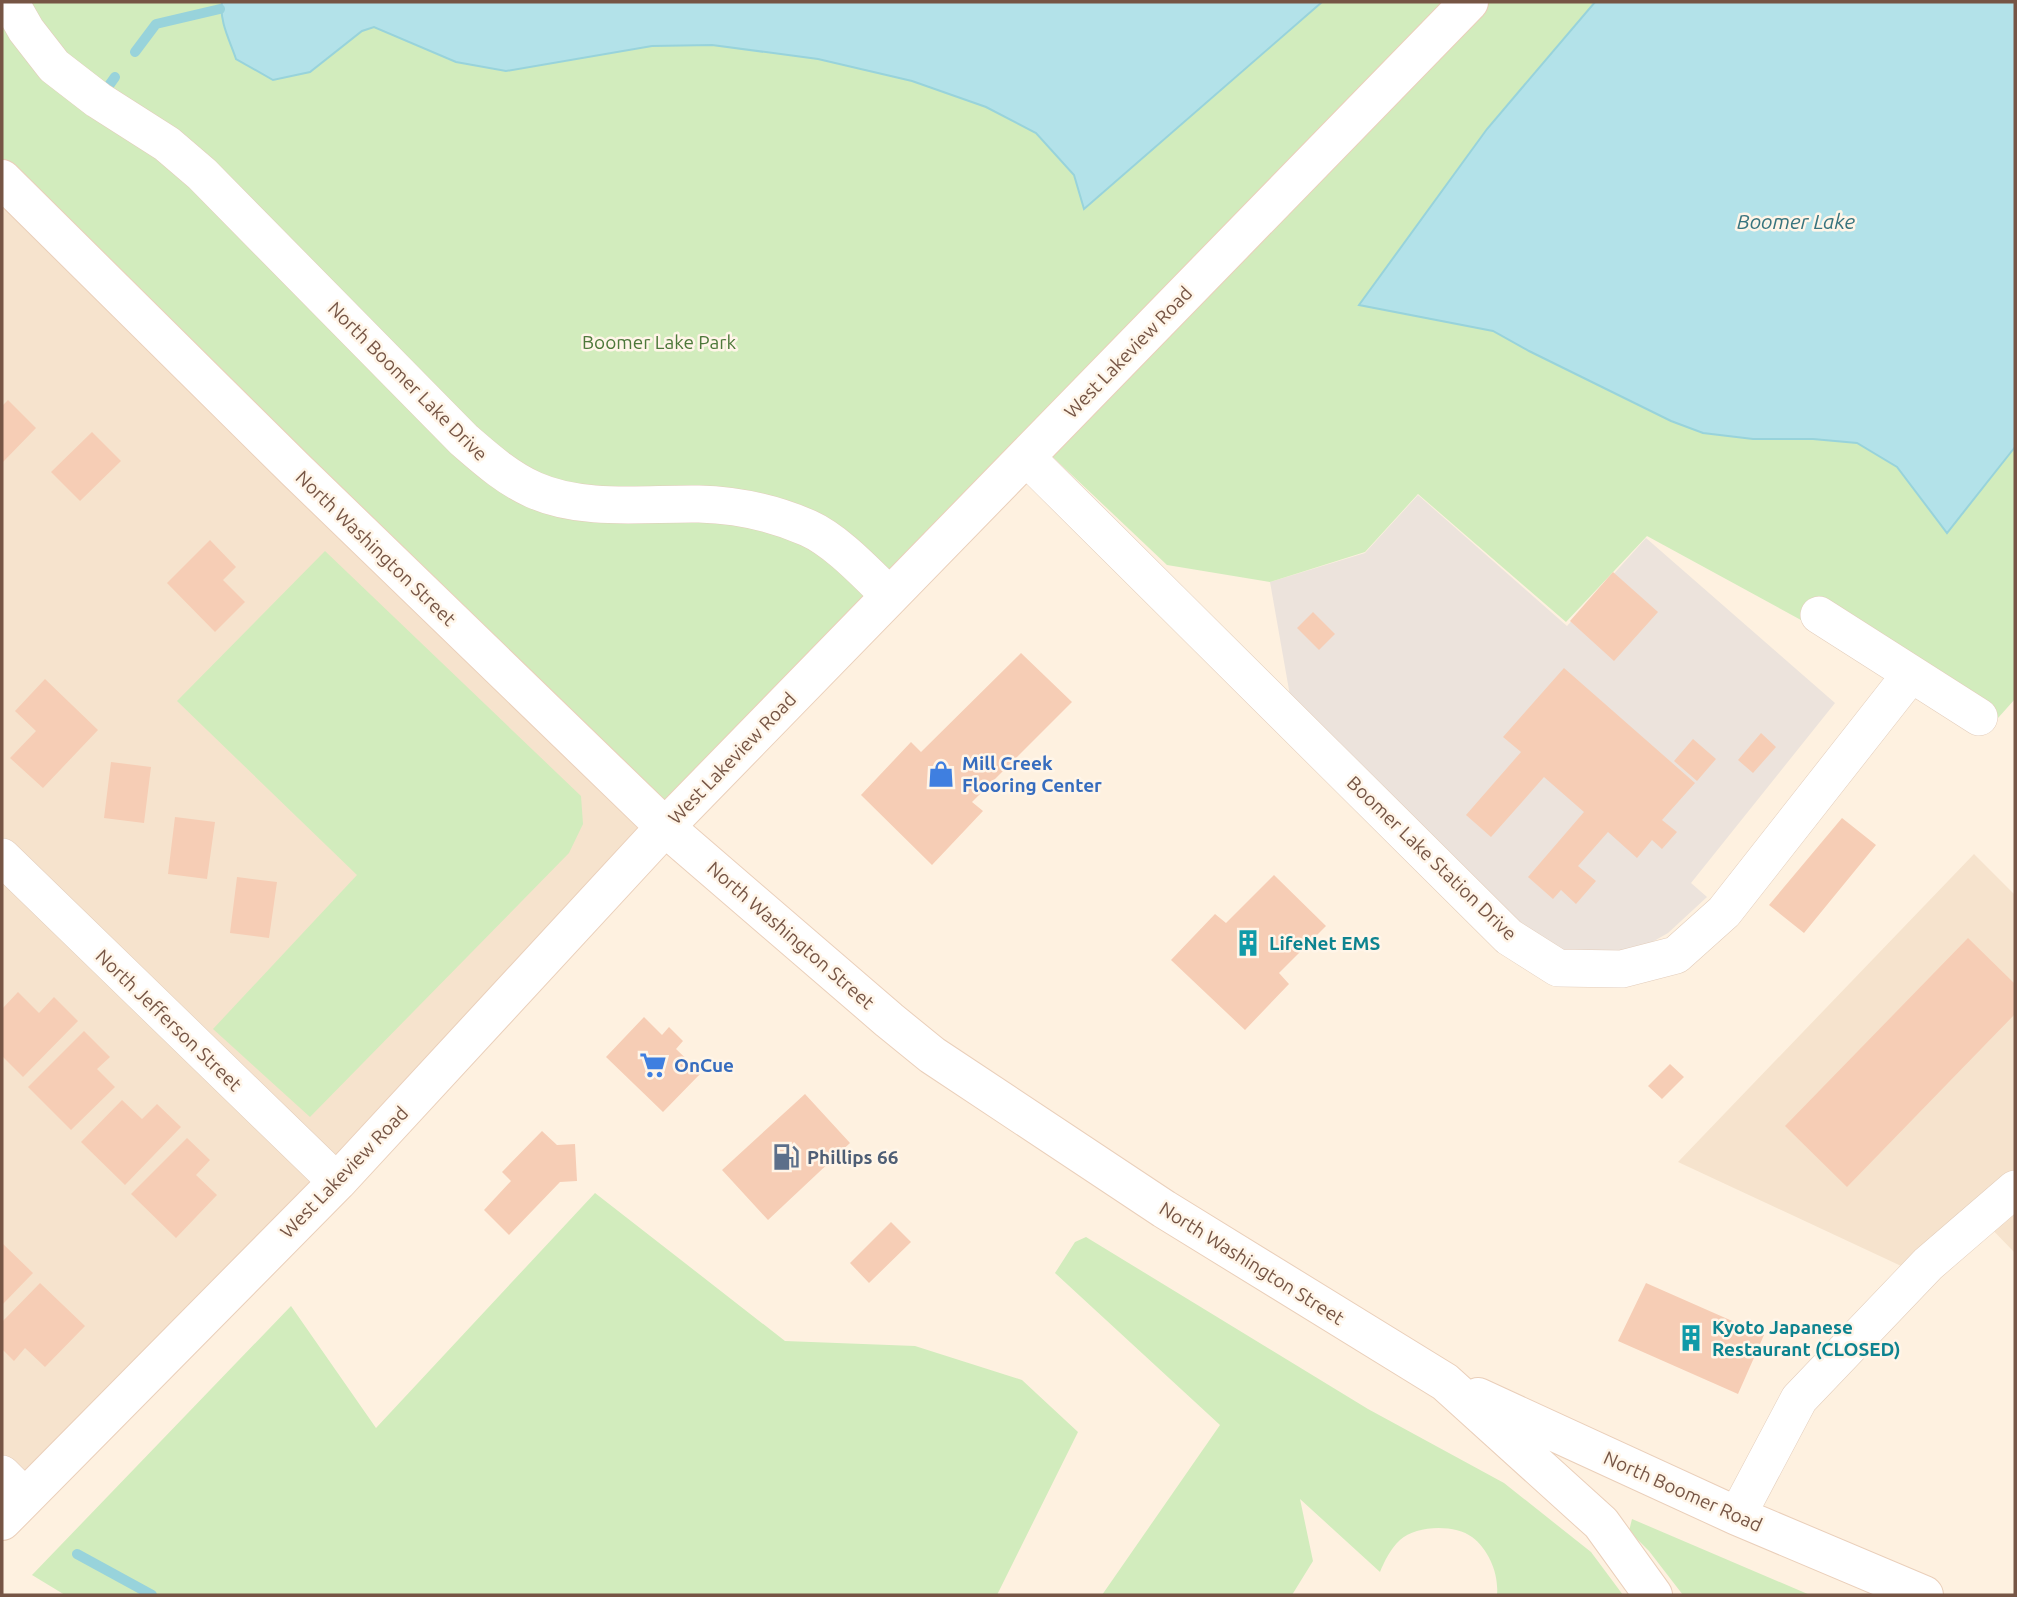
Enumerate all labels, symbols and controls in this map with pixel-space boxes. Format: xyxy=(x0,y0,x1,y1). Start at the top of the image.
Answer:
water label: Boomer Lake xyxy=(1737,209,1856,233)
street label: West Lakeview Road xyxy=(1060,282,1196,422)
street label: North Boomer Lake Drive xyxy=(324,297,492,465)
park label: Boomer Lake Park xyxy=(582,331,736,353)
street label: North Washington Street xyxy=(291,466,461,631)
street label: West Lakeview Road xyxy=(664,688,800,828)
place label: Mill Creek Flooring Center xyxy=(962,752,1102,796)
shop icon: Mill Creek Flooring Center xyxy=(926,759,956,789)
street label: Boomer Lake Station Drive xyxy=(1343,771,1521,945)
street label: North Washington Street xyxy=(703,857,879,1014)
building icon: LifeNet EMS xyxy=(1233,928,1263,958)
place label: LifeNet EMS xyxy=(1269,932,1380,954)
street label: North Jefferson Street xyxy=(92,945,247,1096)
supermarket icon: OnCue xyxy=(638,1050,668,1080)
place label: OnCue xyxy=(674,1054,734,1076)
street label: West Lakeview Road xyxy=(276,1102,412,1242)
fuel station icon: Phillips 66 xyxy=(771,1142,801,1172)
place label: Phillips 66 xyxy=(807,1146,899,1168)
street label: North Washington Street xyxy=(1156,1197,1349,1329)
place label: Kyoto Japanese Restaurant (CLOSED) xyxy=(1712,1316,1901,1360)
building icon: Kyoto Japanese Restaurant (CLOSED) xyxy=(1676,1323,1706,1353)
street label: North Boomer Road xyxy=(1600,1446,1766,1536)

